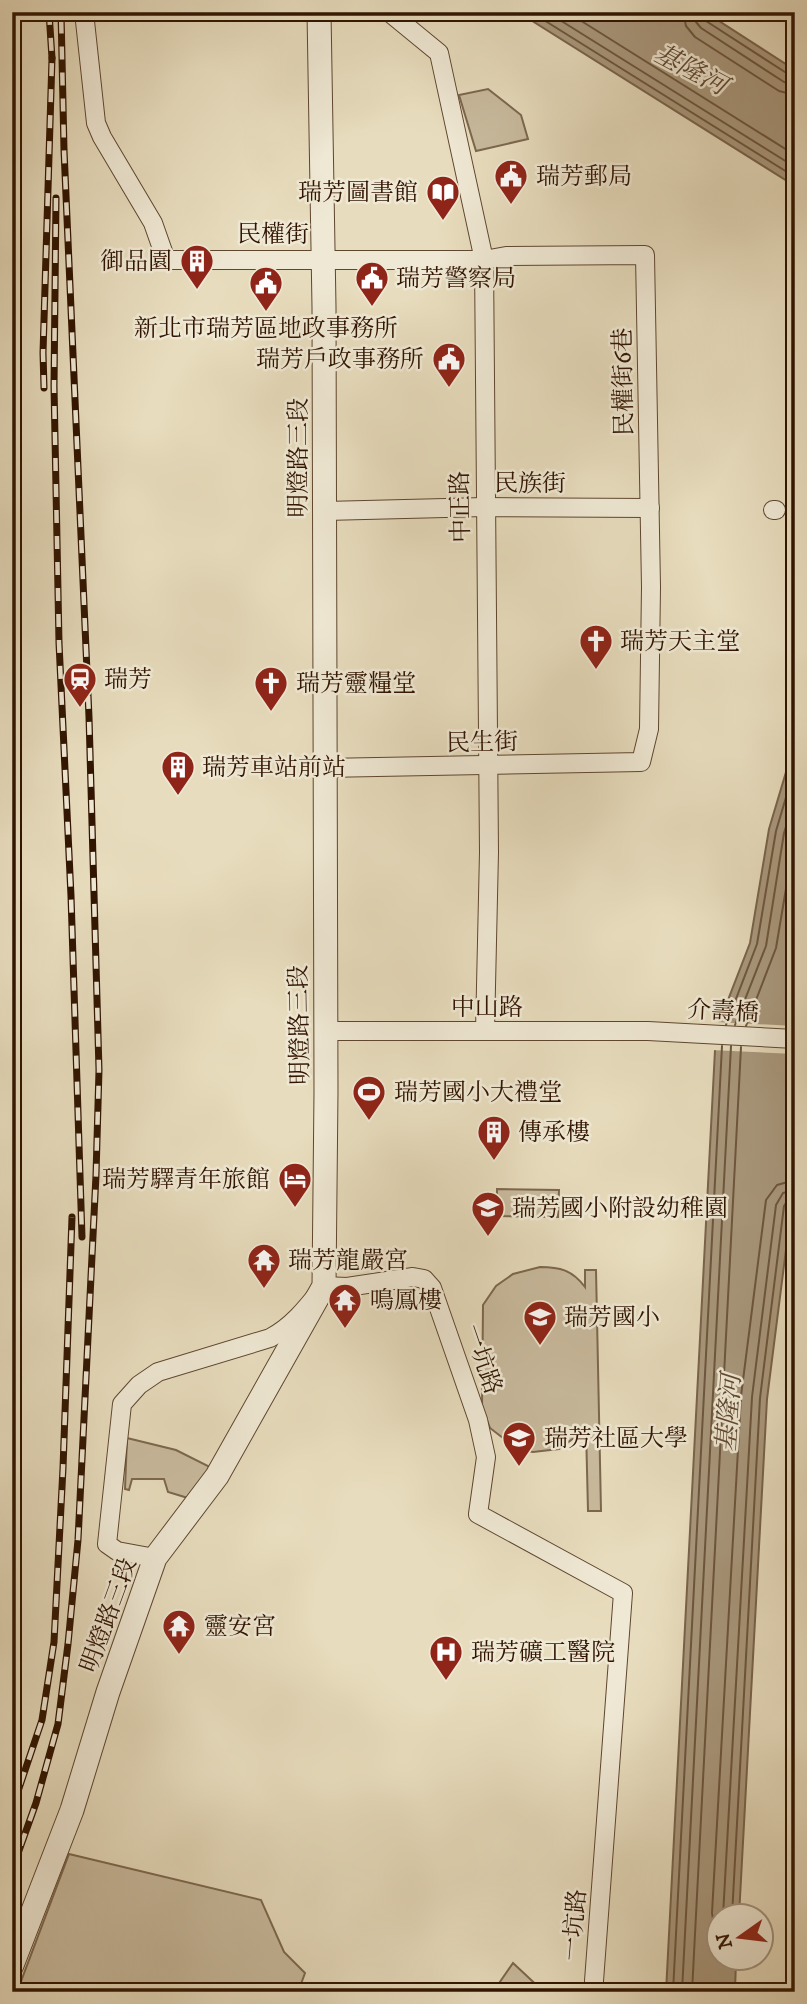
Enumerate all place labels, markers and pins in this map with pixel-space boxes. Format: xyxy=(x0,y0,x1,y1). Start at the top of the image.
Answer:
public building icon: 瑞芳郵局 xyxy=(492,157,530,206)
place label: 瑞芳郵局 xyxy=(536,162,632,192)
library icon: 瑞芳圖書館 xyxy=(424,173,462,222)
place label: 瑞芳圖書館 xyxy=(298,178,418,208)
building icon: 御品園 xyxy=(178,242,216,291)
place label: 御品園 xyxy=(100,247,172,277)
public building icon: 瑞芳警察局 xyxy=(353,259,391,308)
public building icon: 新北市瑞芳區地政事務所 xyxy=(247,264,285,313)
place label: 瑞芳警察局 xyxy=(396,264,516,294)
place label: 新北市瑞芳區地政事務所 xyxy=(134,314,398,344)
public building icon: 瑞芳戶政事務所 xyxy=(430,340,468,389)
place label: 瑞芳戶政事務所 xyxy=(256,345,424,375)
church icon: 瑞芳天主堂 xyxy=(577,622,615,671)
place label: 瑞芳天主堂 xyxy=(620,627,740,657)
station icon: 瑞芳 xyxy=(61,660,99,709)
church icon: 瑞芳靈糧堂 xyxy=(252,664,290,713)
place label: 瑞芳 xyxy=(104,665,152,695)
place label: 瑞芳靈糧堂 xyxy=(296,669,416,699)
building icon: 瑞芳車站前站 xyxy=(159,748,197,797)
place label: 瑞芳車站前站 xyxy=(202,753,346,783)
sports icon: 瑞芳國小大禮堂 xyxy=(350,1073,388,1122)
place label: 瑞芳國小大禮堂 xyxy=(394,1078,562,1108)
building icon: 傳承樓 xyxy=(475,1113,513,1162)
place label: 傳承樓 xyxy=(518,1118,590,1148)
hotel icon: 瑞芳驛青年旅館 xyxy=(276,1160,314,1209)
place label: 瑞芳驛青年旅館 xyxy=(102,1165,270,1195)
school or university icon: 瑞芳國小附設幼稚園 xyxy=(469,1189,507,1238)
place label: 瑞芳國小附設幼稚園 xyxy=(512,1194,728,1224)
temple icon: 瑞芳龍嚴宮 xyxy=(245,1241,283,1290)
place label: 瑞芳龍嚴宮 xyxy=(288,1246,408,1276)
temple icon: 鳴鳳樓 xyxy=(326,1281,364,1330)
place label: 鳴鳳樓 xyxy=(370,1286,442,1316)
school or university icon: 瑞芳國小 xyxy=(521,1298,559,1347)
place label: 瑞芳國小 xyxy=(564,1303,660,1333)
school or university icon: 瑞芳社區大學 xyxy=(500,1419,538,1468)
place label: 瑞芳社區大學 xyxy=(544,1424,688,1454)
temple icon: 靈安宮 xyxy=(160,1607,198,1656)
place label: 靈安宮 xyxy=(204,1612,276,1642)
hospital icon: 瑞芳礦工醫院 xyxy=(427,1633,465,1682)
place label: 瑞芳礦工醫院 xyxy=(471,1638,615,1668)

